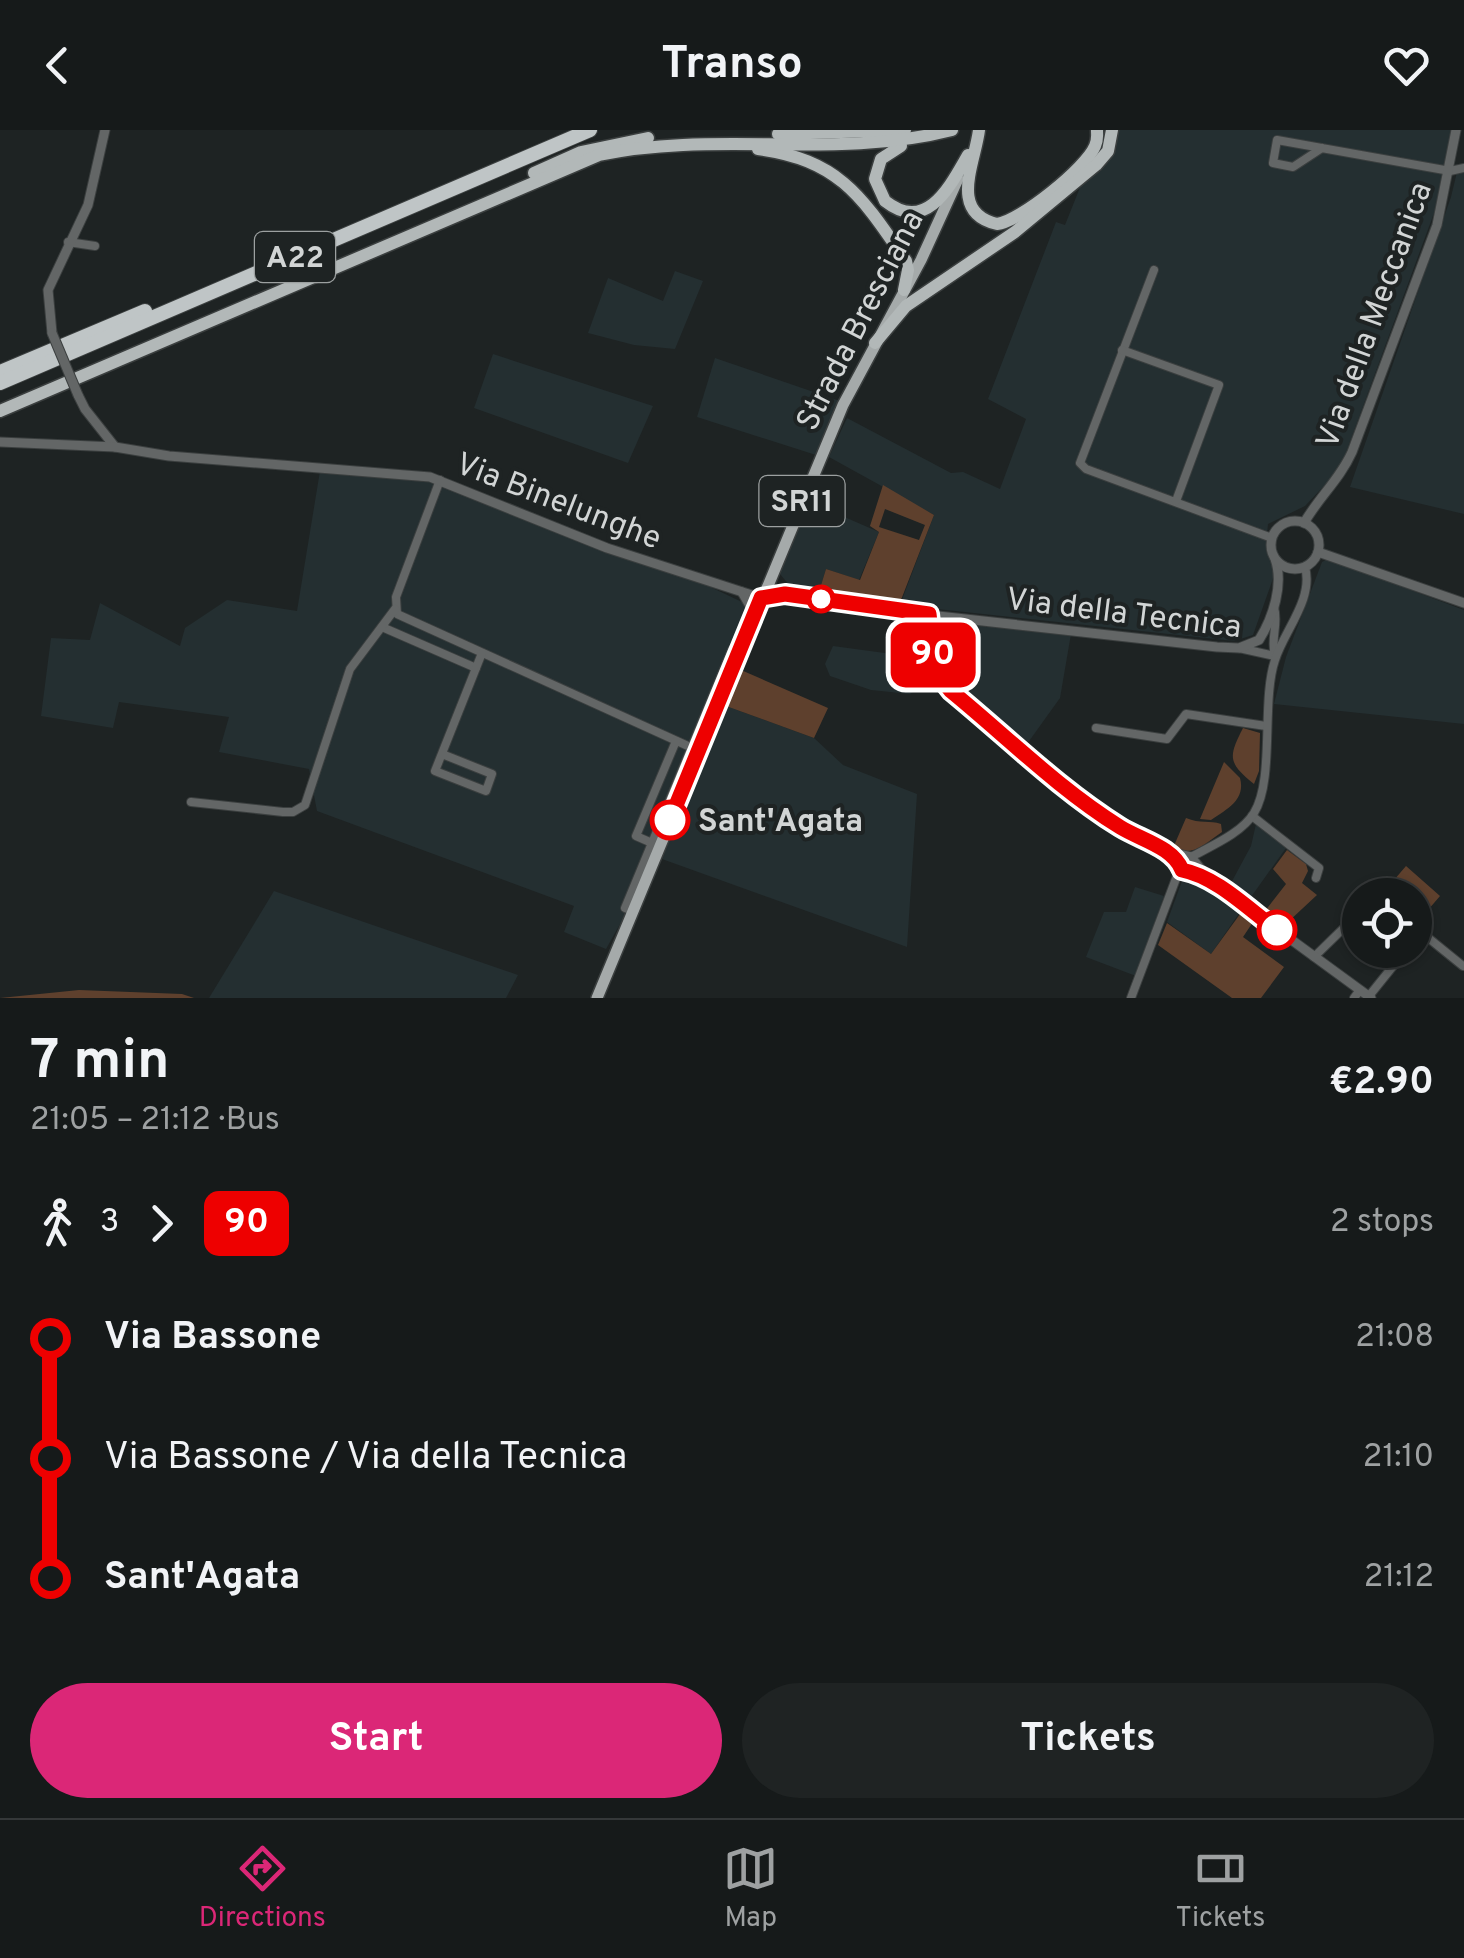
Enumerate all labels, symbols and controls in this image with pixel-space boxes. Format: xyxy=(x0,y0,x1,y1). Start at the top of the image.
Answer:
text: Transo xyxy=(661,37,803,94)
icon: back xyxy=(30,38,85,93)
icon: heart xyxy=(1379,38,1434,93)
street label: Via della Meccanica xyxy=(1309,177,1443,455)
street label: Strada Bresciana xyxy=(789,205,934,438)
road number: A22 xyxy=(255,232,335,282)
street label: Via Binelunghe xyxy=(449,445,666,560)
road number: SR11 xyxy=(760,476,844,526)
street label: Via della Tecnica xyxy=(1004,581,1244,649)
unlabelled marker xyxy=(808,586,834,612)
line badge: 90 xyxy=(888,622,978,688)
text: 90 xyxy=(911,633,955,677)
marker: Sant'Agata xyxy=(651,801,689,839)
place label: Sant'Agata xyxy=(698,803,863,843)
map controls xyxy=(1342,878,1432,968)
button: locate xyxy=(1342,878,1432,968)
unlabelled marker xyxy=(1258,911,1296,949)
text: 7 min xyxy=(30,1028,170,1098)
text: €2.90 xyxy=(1329,1059,1434,1108)
text: 21:05 – 21:12 · Bus xyxy=(30,1101,280,1141)
icon: walk xyxy=(30,1196,85,1251)
icon: forward xyxy=(134,1196,189,1251)
text: 90 xyxy=(224,1201,269,1245)
text: 3 xyxy=(100,1203,119,1243)
text: 2 stops xyxy=(1330,1203,1434,1243)
text: Via Bassone xyxy=(104,1314,321,1363)
text: 21:08 xyxy=(1355,1318,1434,1358)
text: Via Bassone / Via della Tecnica xyxy=(104,1434,627,1483)
text: 21:10 xyxy=(1363,1438,1434,1478)
text: Sant'Agata xyxy=(104,1554,300,1603)
text: 21:12 xyxy=(1364,1558,1434,1598)
button: Start xyxy=(30,1683,722,1798)
button: Tickets xyxy=(742,1683,1434,1798)
tab: Directions xyxy=(199,1841,326,1937)
tab: Map xyxy=(723,1841,778,1937)
tab: Tickets xyxy=(1176,1841,1265,1937)

